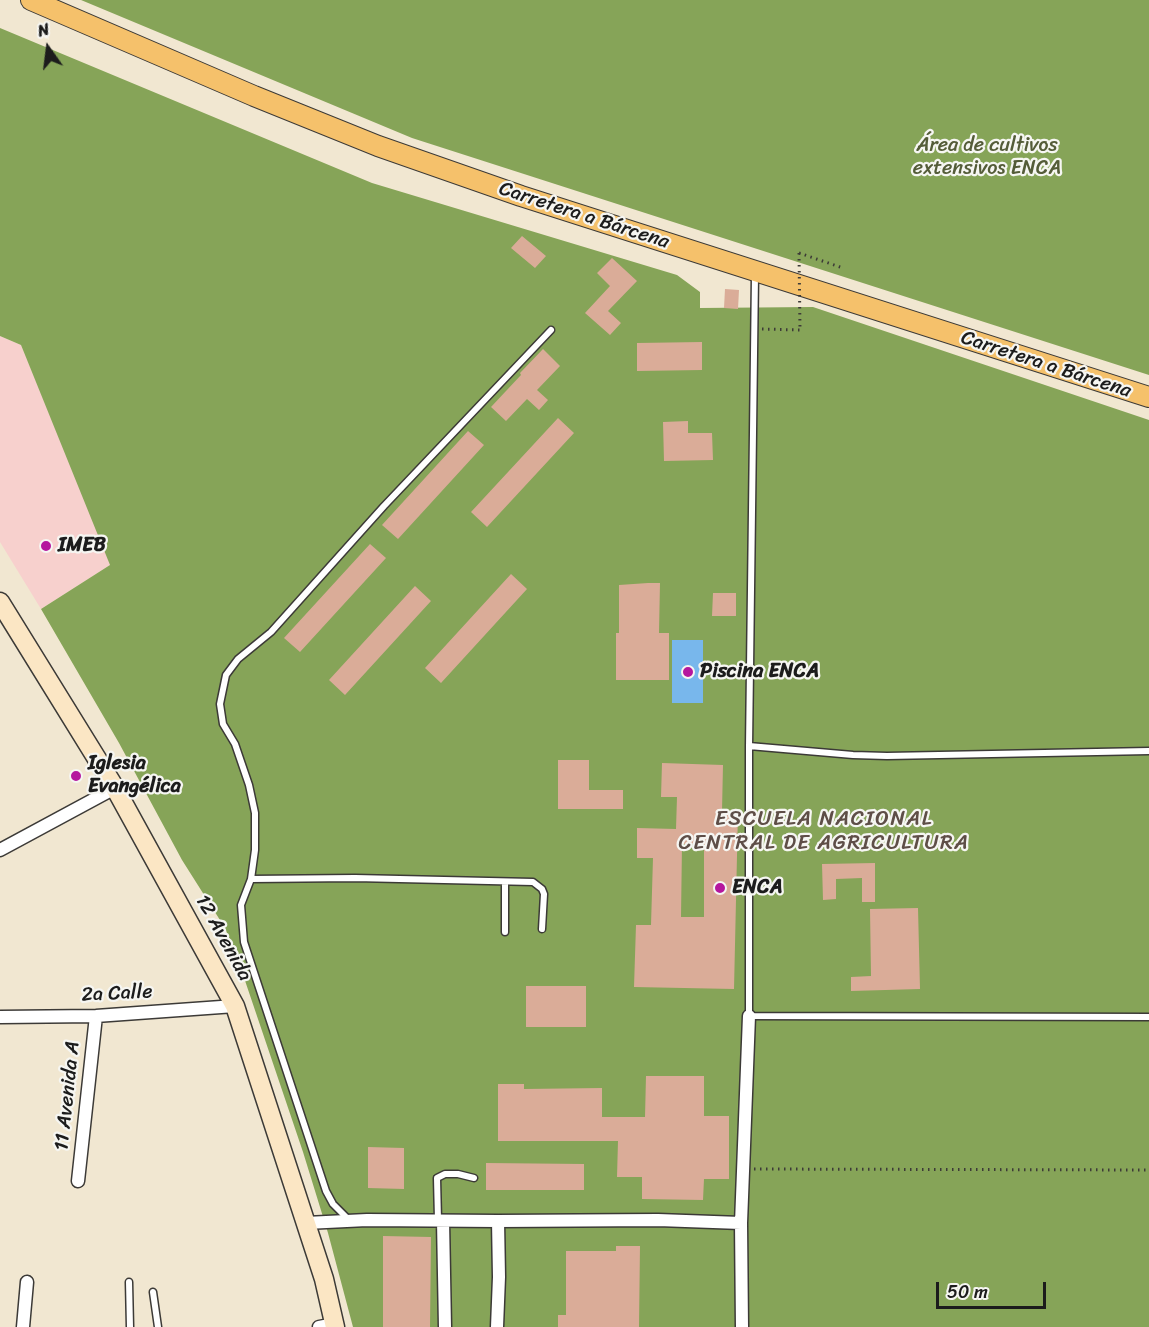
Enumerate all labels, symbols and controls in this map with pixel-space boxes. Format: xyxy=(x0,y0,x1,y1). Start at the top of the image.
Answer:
text: N xyxy=(35,15,52,45)
north arrow xyxy=(18,18,78,78)
park label: Área de cultivos extensivos ENCA xyxy=(913,134,1061,181)
street label: Carretera a Bárcena xyxy=(496,177,672,255)
street label: Carretera a Bárcena xyxy=(958,326,1134,404)
place label: IMEB xyxy=(58,534,106,558)
marker: IMEB xyxy=(39,539,53,553)
place label: Piscina ENCA xyxy=(700,660,819,684)
marker: Piscina ENCA xyxy=(681,665,695,679)
place label: Iglesia Evangélica xyxy=(88,752,181,799)
marker: Iglesia Evangélica xyxy=(69,769,83,783)
district label: ESCUELA NACIONAL CENTRAL DE AGRICULTURA xyxy=(681,807,967,857)
place label: ENCA xyxy=(732,876,782,900)
marker: ENCA xyxy=(713,881,727,895)
street label: 12 Avenida xyxy=(190,891,256,985)
street label: 2a Calle xyxy=(81,980,153,1008)
street label: 11 Avenida A xyxy=(50,1040,86,1152)
scale bar xyxy=(939,1270,1048,1308)
text: 50 m xyxy=(947,1276,988,1308)

